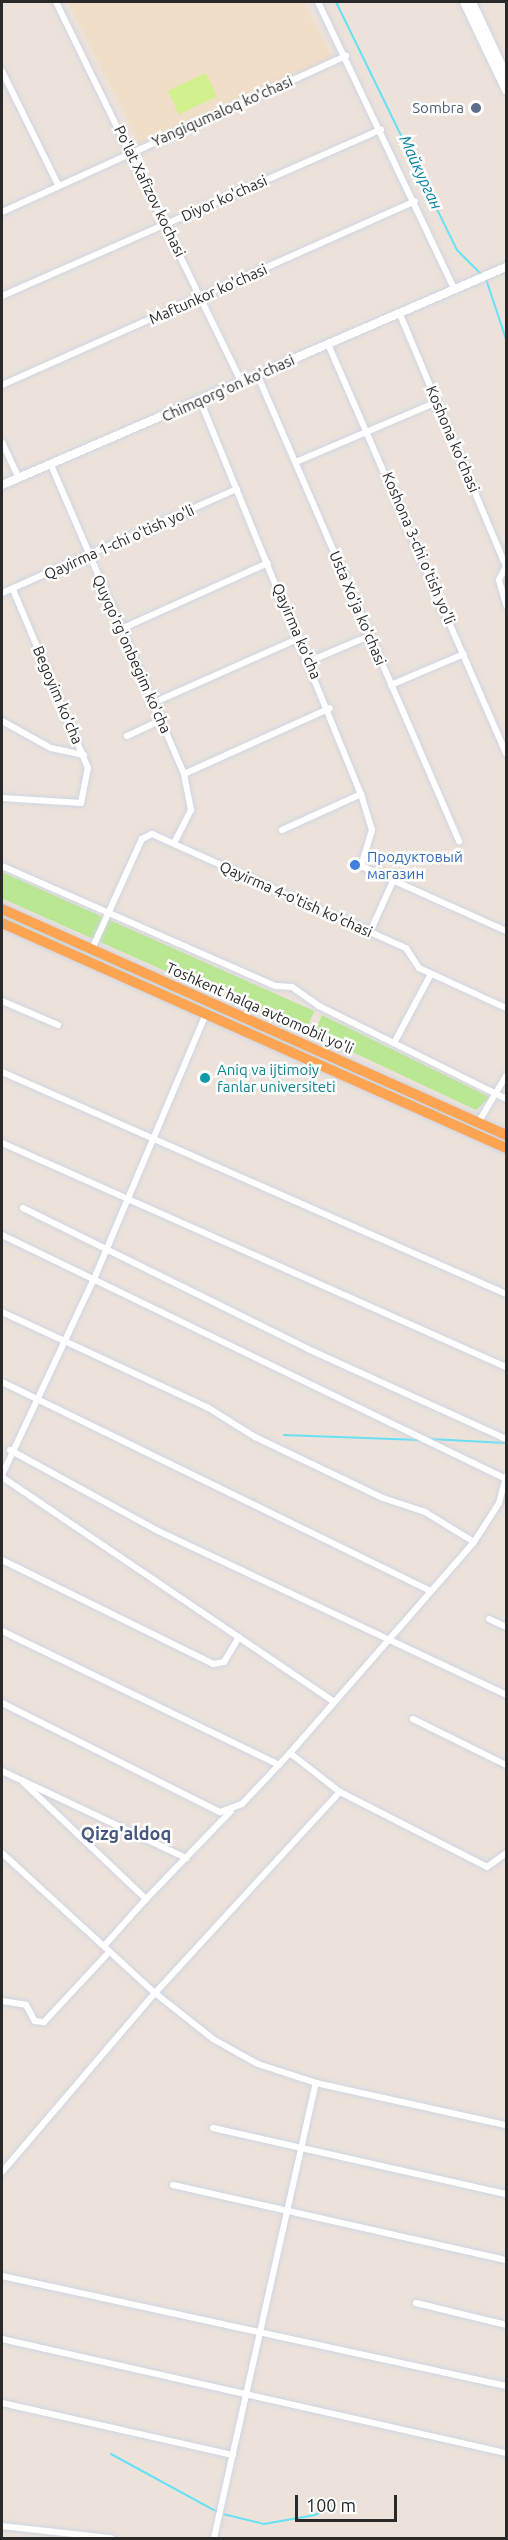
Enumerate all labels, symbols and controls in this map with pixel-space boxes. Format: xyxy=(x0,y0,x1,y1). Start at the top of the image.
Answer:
street label: Yangiqumaloq ko'chasi xyxy=(149,72,295,150)
place label: Sombra xyxy=(412,99,464,117)
marker: Sombra xyxy=(469,101,483,115)
street label: Po'lat Xafizov kochasi xyxy=(110,122,190,260)
water label: Майкурган xyxy=(396,132,446,212)
street label: Diyor ko'chasi xyxy=(178,171,270,225)
street label: Maftunkor ko'chasi xyxy=(146,260,270,328)
street label: Chimqorg'on ko'chasi xyxy=(159,351,297,425)
street label: Koshona ko'chasi xyxy=(422,383,484,495)
street label: Koshona 3-chi o'tish yo'li xyxy=(379,469,459,627)
street label: Qayirma 1-chi o'tish yo'li xyxy=(41,501,197,583)
street label: Usta Xo'ja ko'chasi xyxy=(326,548,390,668)
street label: Quyqo'rg'onbegim ko'cha xyxy=(89,572,175,736)
street label: Qayirma ko'cha xyxy=(269,580,325,682)
street label: Begoyim ko'cha xyxy=(29,643,87,747)
place label: Продуктовый магазин xyxy=(367,847,463,882)
street label: Qayirma 4-o'tish ko'chasi xyxy=(217,857,375,941)
marker: Продуктовый магазин xyxy=(348,858,362,872)
street label: Toshkent halqa avtomobil yo'li xyxy=(164,958,356,1058)
place label: Aniq va ijtimoiy fanlar universiteti xyxy=(217,1060,336,1095)
marker: Aniq va ijtimoiy fanlar universiteti xyxy=(198,1071,212,1085)
district label: Qizg'aldoq xyxy=(81,1822,171,1844)
scale bar xyxy=(298,2483,400,2521)
text: 100 m xyxy=(306,2495,356,2515)

